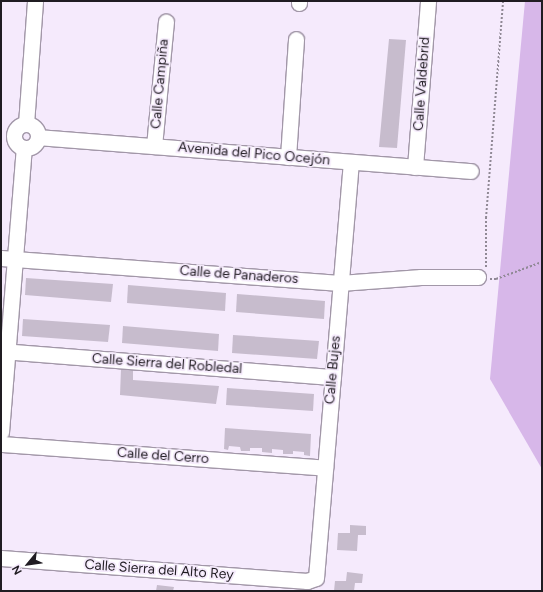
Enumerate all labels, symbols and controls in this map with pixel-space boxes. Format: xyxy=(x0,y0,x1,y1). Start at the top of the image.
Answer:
street label: Calle Valdebrid xyxy=(410,36,434,132)
street label: Calle Campiña xyxy=(148,38,172,130)
street label: Avenida del Pico Ocejón xyxy=(177,139,331,169)
street label: Calle de Panaderos xyxy=(179,262,299,288)
street label: Calle Bujes xyxy=(322,335,344,405)
street label: Calle Sierra del Robledal xyxy=(91,350,243,378)
street label: Calle del Cerro xyxy=(116,444,210,468)
north arrow xyxy=(8,544,48,584)
street label: Calle Sierra del Alto Rey xyxy=(84,556,234,584)
text: N xyxy=(9,563,25,577)

